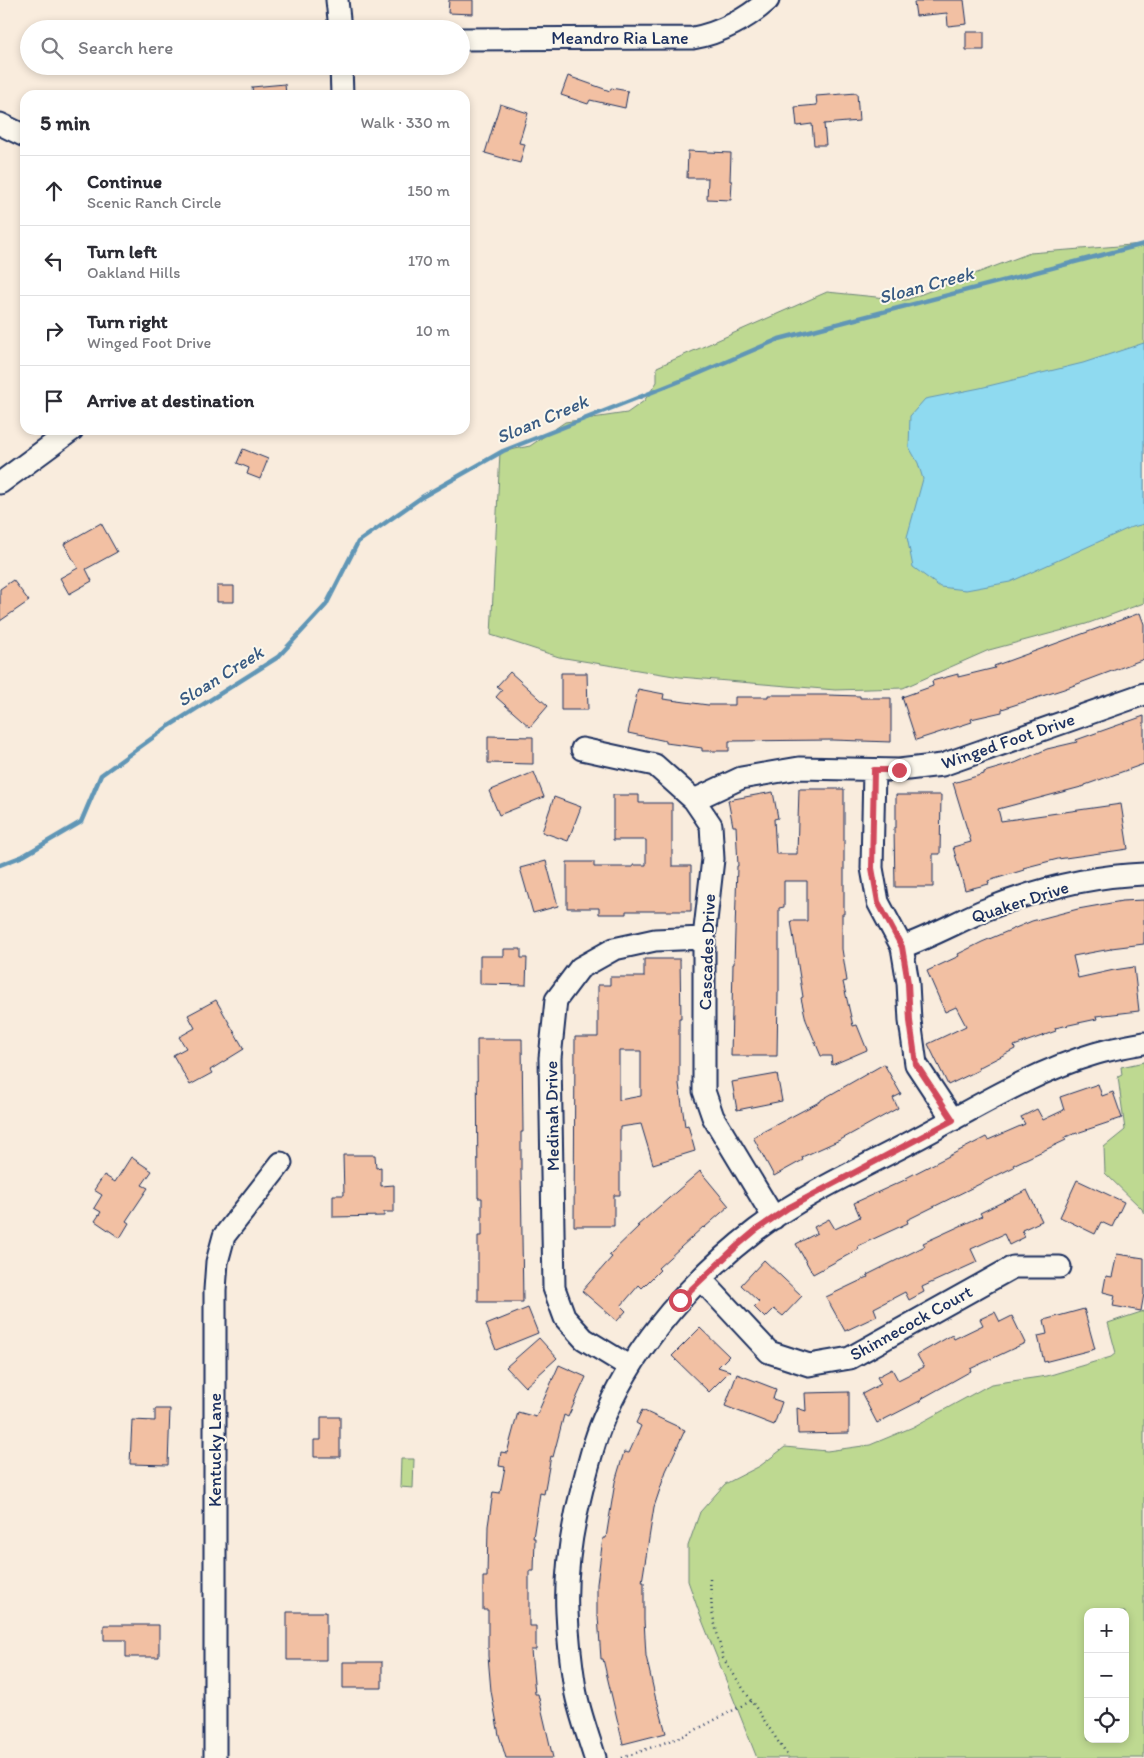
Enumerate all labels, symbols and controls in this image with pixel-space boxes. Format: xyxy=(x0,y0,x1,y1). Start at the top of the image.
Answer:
search box xyxy=(20,20,470,75)
street label: Meandro Ria Lane xyxy=(551,27,689,49)
icon: search xyxy=(38,34,66,62)
text: Search here xyxy=(78,36,173,59)
text: 5 min xyxy=(40,110,90,135)
text: Walk · 330 m xyxy=(360,113,450,132)
text: Continue xyxy=(87,170,162,193)
icon: ahead xyxy=(40,177,68,205)
text: 150 m xyxy=(407,181,450,200)
text: Scenic Ranch Circle xyxy=(87,193,221,212)
text: Turn left xyxy=(87,240,157,263)
icon: left xyxy=(40,247,68,275)
text: 170 m xyxy=(408,251,450,270)
water label: Sloan Creek xyxy=(876,261,977,309)
text: Oakland Hills xyxy=(87,263,180,282)
text: Turn right xyxy=(87,310,168,333)
icon: right xyxy=(40,317,68,345)
text: 10 m xyxy=(416,321,450,340)
text: Winged Foot Drive xyxy=(87,333,211,352)
icon: arrive xyxy=(40,387,68,415)
text: Arrive at destination xyxy=(87,389,254,412)
water label: Sloan Creek xyxy=(493,389,592,449)
water label: Sloan Creek xyxy=(173,640,268,712)
street label: Winged Foot Drive xyxy=(938,708,1078,774)
route end xyxy=(888,759,911,782)
street label: Quaker Drive xyxy=(968,876,1072,928)
street label: Cascades Drive xyxy=(694,893,720,1011)
street label: Medinah Drive xyxy=(540,1061,564,1171)
street label: Shinnecock Court xyxy=(846,1280,976,1366)
route start xyxy=(669,1289,692,1312)
street label: Kentucky Lane xyxy=(204,1393,226,1507)
map controls xyxy=(1084,1608,1129,1743)
button: + xyxy=(1084,1608,1129,1653)
button: − xyxy=(1084,1653,1129,1698)
button: locate xyxy=(1084,1698,1129,1743)

